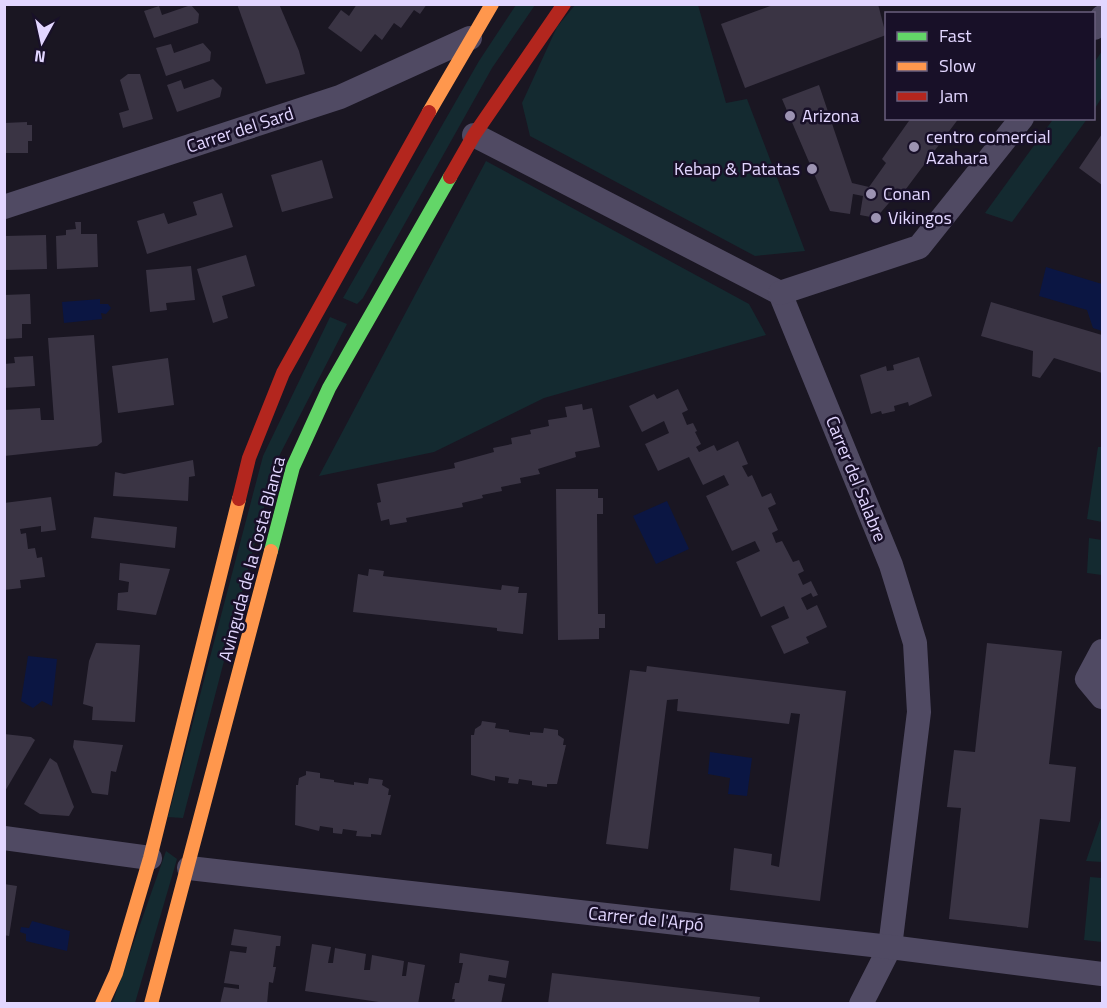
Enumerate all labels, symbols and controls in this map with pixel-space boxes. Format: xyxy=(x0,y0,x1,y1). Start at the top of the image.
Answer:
north arrow xyxy=(12,12,72,72)
legend xyxy=(885,12,1095,120)
text: Fast xyxy=(939,22,972,49)
text: N xyxy=(33,44,47,70)
text: Slow xyxy=(939,52,976,79)
text: Jam xyxy=(939,82,968,109)
street label: Carrer del Sard xyxy=(183,99,297,160)
place label: Arizona xyxy=(802,102,859,129)
marker: Arizona xyxy=(783,109,797,123)
place label: centro comercial Azahara xyxy=(926,123,1051,171)
marker: centro comercial Azahara xyxy=(907,140,921,154)
place label: Kebap & Patatas xyxy=(674,155,800,182)
marker: Kebap & Patatas xyxy=(805,162,819,176)
place label: Conan xyxy=(883,180,930,207)
marker: Conan xyxy=(864,187,878,201)
place label: Vikingos xyxy=(888,204,952,231)
marker: Vikingos xyxy=(869,211,883,225)
street label: Carrer del Salabre xyxy=(819,412,894,546)
street label: Avinguda de la Costa Blanca xyxy=(211,453,292,664)
street label: Carrer de l'Arpó xyxy=(587,899,705,938)

